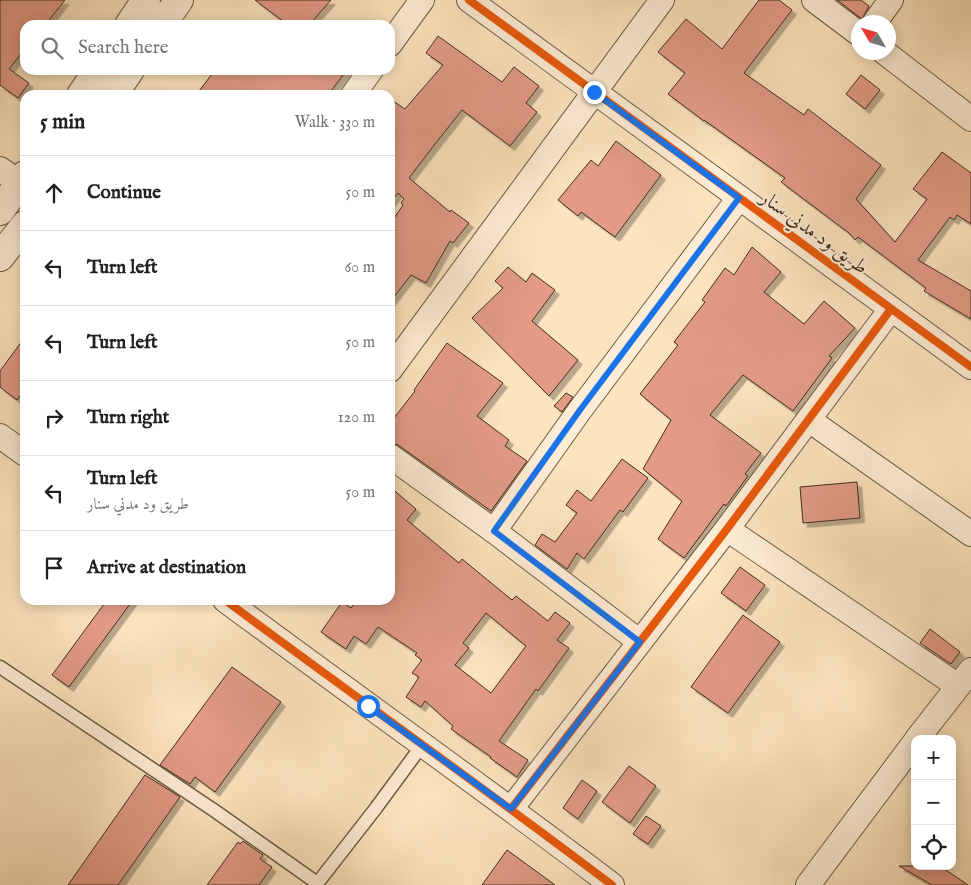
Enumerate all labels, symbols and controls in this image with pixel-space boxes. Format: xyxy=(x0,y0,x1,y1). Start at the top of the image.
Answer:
north arrow xyxy=(851,15,896,60)
search box xyxy=(20,20,395,75)
icon: search xyxy=(38,34,66,62)
text: Search here xyxy=(78,36,169,60)
route end xyxy=(583,81,606,104)
text: 5 min xyxy=(40,109,85,136)
text: Walk · 330 m xyxy=(295,113,375,133)
icon: ahead xyxy=(40,179,68,207)
text: Continue xyxy=(87,181,161,205)
text: 50 m xyxy=(346,183,375,203)
street label: طريق ود مدني سنار xyxy=(752,184,873,282)
icon: left xyxy=(40,254,68,282)
text: Turn left xyxy=(87,256,158,280)
text: 60 m xyxy=(345,258,375,278)
icon: left xyxy=(40,329,68,357)
text: Turn left xyxy=(87,331,158,355)
text: 50 m xyxy=(346,333,375,353)
icon: right xyxy=(40,404,68,432)
text: Turn right xyxy=(87,406,169,430)
text: 120 m xyxy=(338,408,375,428)
text: Turn left xyxy=(87,467,158,491)
icon: left xyxy=(40,479,68,507)
text: 50 m xyxy=(346,483,375,503)
text: طريق ود مدني سنار xyxy=(87,495,189,515)
icon: arrive xyxy=(40,554,68,582)
text: Arrive at destination xyxy=(87,556,246,580)
route start xyxy=(357,695,380,718)
map controls xyxy=(911,735,956,870)
button: + xyxy=(911,735,956,780)
button: − xyxy=(911,780,956,825)
button: locate xyxy=(911,825,956,870)

